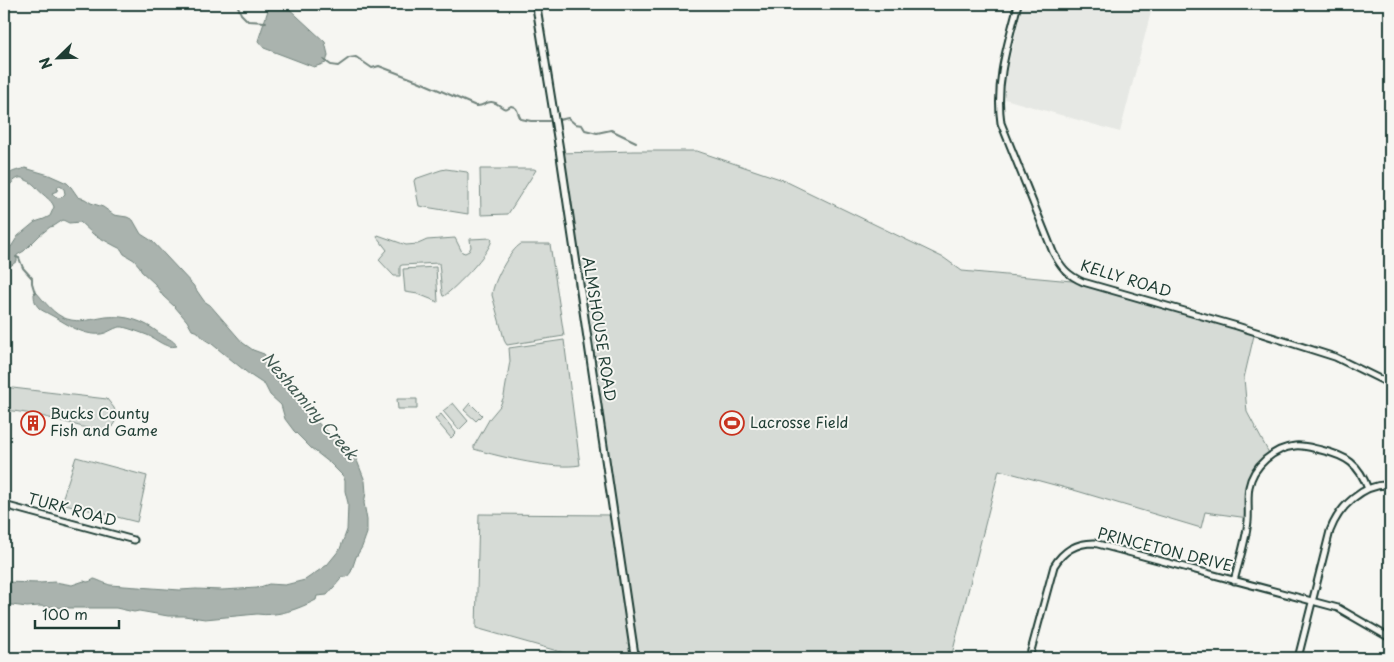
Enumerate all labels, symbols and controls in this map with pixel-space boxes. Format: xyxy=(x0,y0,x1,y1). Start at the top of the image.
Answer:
north arrow xyxy=(32,32,82,82)
text: N xyxy=(34,54,57,72)
street label: KELLY ROAD xyxy=(1078,253,1175,302)
street label: ALMSHOUSE ROAD xyxy=(578,255,623,403)
water label: Neshaminy Creek xyxy=(257,346,365,466)
place label: Bucks County Fish and Game xyxy=(50,401,157,441)
building icon: Bucks County Fish and Game xyxy=(20,410,46,436)
sports icon: Lacrosse Field xyxy=(719,410,745,436)
place label: Lacrosse Field xyxy=(750,410,848,433)
street label: TURK ROAD xyxy=(25,486,119,531)
street label: PRINCETON DRIVE xyxy=(1095,521,1235,576)
scale bar xyxy=(35,597,119,629)
text: 100 m xyxy=(42,602,88,625)

